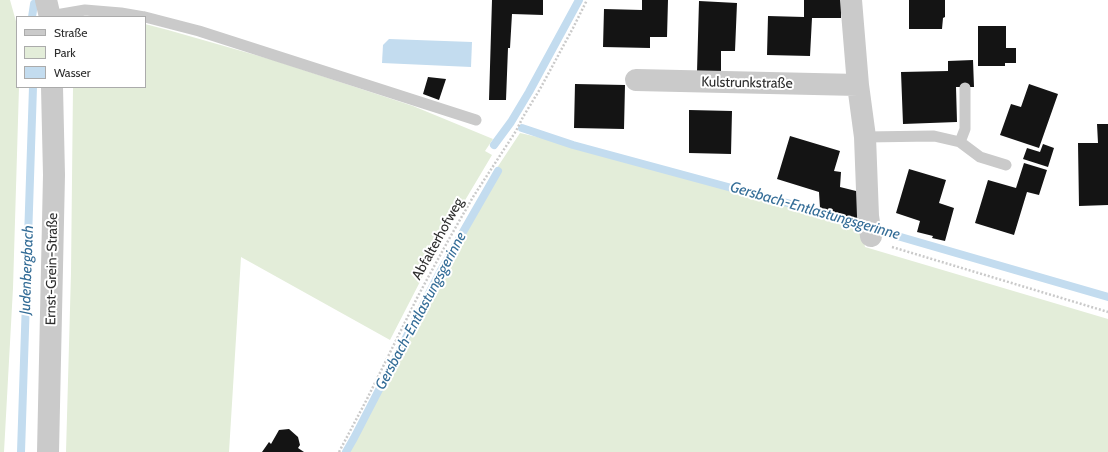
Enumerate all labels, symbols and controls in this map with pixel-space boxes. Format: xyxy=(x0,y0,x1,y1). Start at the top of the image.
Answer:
legend xyxy=(16,16,146,88)
text: Straße xyxy=(54,25,87,40)
text: Park xyxy=(54,45,76,60)
text: Wasser xyxy=(54,65,91,80)
street label: Kulstrunkstraße xyxy=(701,74,793,92)
water label: Gersbach-Entlastungsgerinne xyxy=(728,178,902,244)
street label: Abfalterhofweg xyxy=(409,195,467,283)
street label: Ernst-Grein-Straße xyxy=(43,213,61,325)
water label: Judenbergbach xyxy=(16,225,38,315)
water label: Gersbach-Entlastungsgerinne xyxy=(372,229,470,393)

